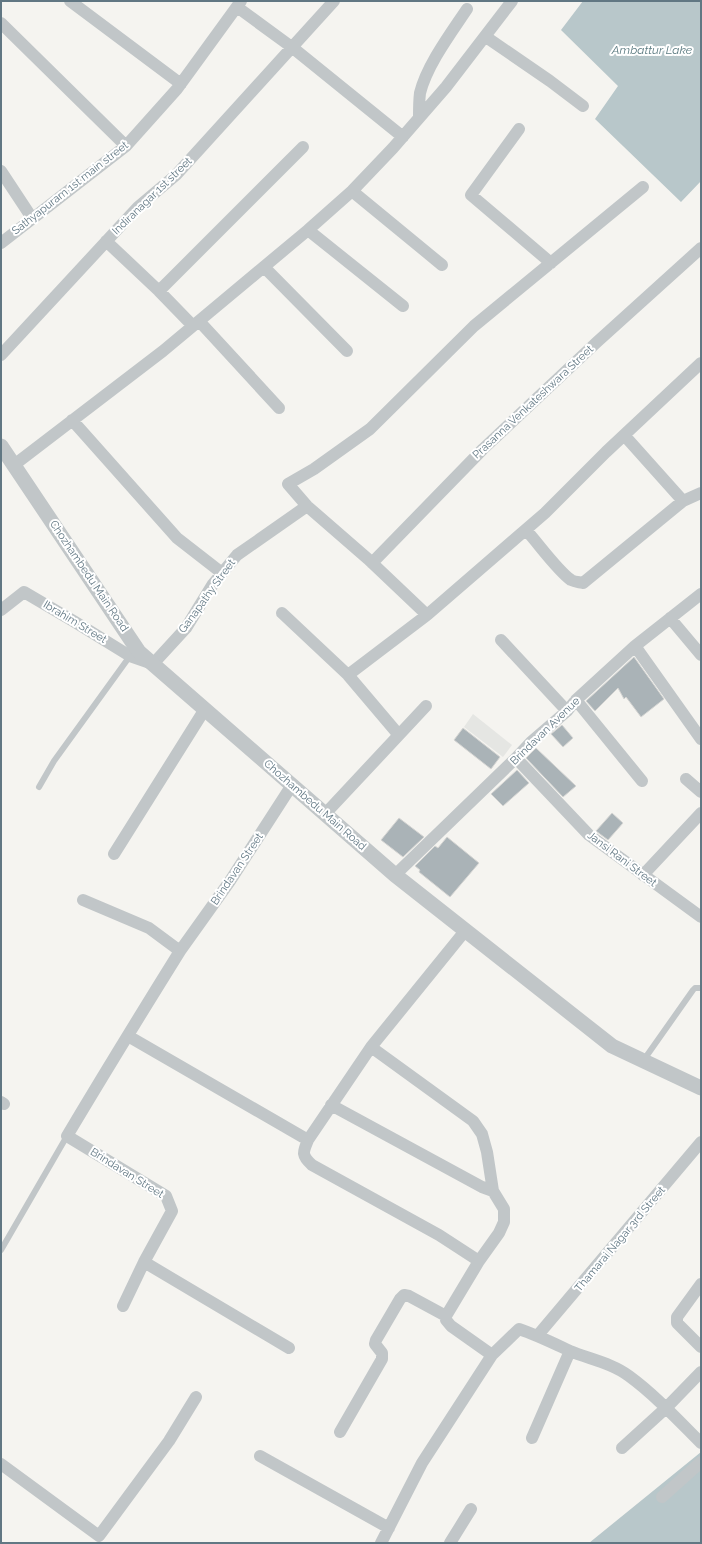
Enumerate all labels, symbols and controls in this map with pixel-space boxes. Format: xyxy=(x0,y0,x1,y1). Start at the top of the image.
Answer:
water label: Ambattur Lake xyxy=(611,43,693,57)
street label: Sathyapuram 1st main street xyxy=(9,138,131,237)
street label: Indiranagar 1st street xyxy=(110,154,195,237)
street label: Prasanna Venkateshwara Street xyxy=(470,342,596,461)
street label: Chozhambedu Main Road xyxy=(47,518,131,634)
street label: Ganapathy Street xyxy=(176,556,238,635)
street label: Ibrahim Street xyxy=(41,598,109,646)
street label: Brindavan Avenue xyxy=(507,694,583,768)
street label: Chozhambedu Main Road xyxy=(261,757,369,853)
street label: Jansi Rani Street xyxy=(585,829,659,889)
street label: Brindavan Street xyxy=(208,830,266,907)
street label: Brindavan Street xyxy=(88,1145,166,1201)
street label: Thamarai Nagar 3rd Street xyxy=(572,1183,668,1294)

